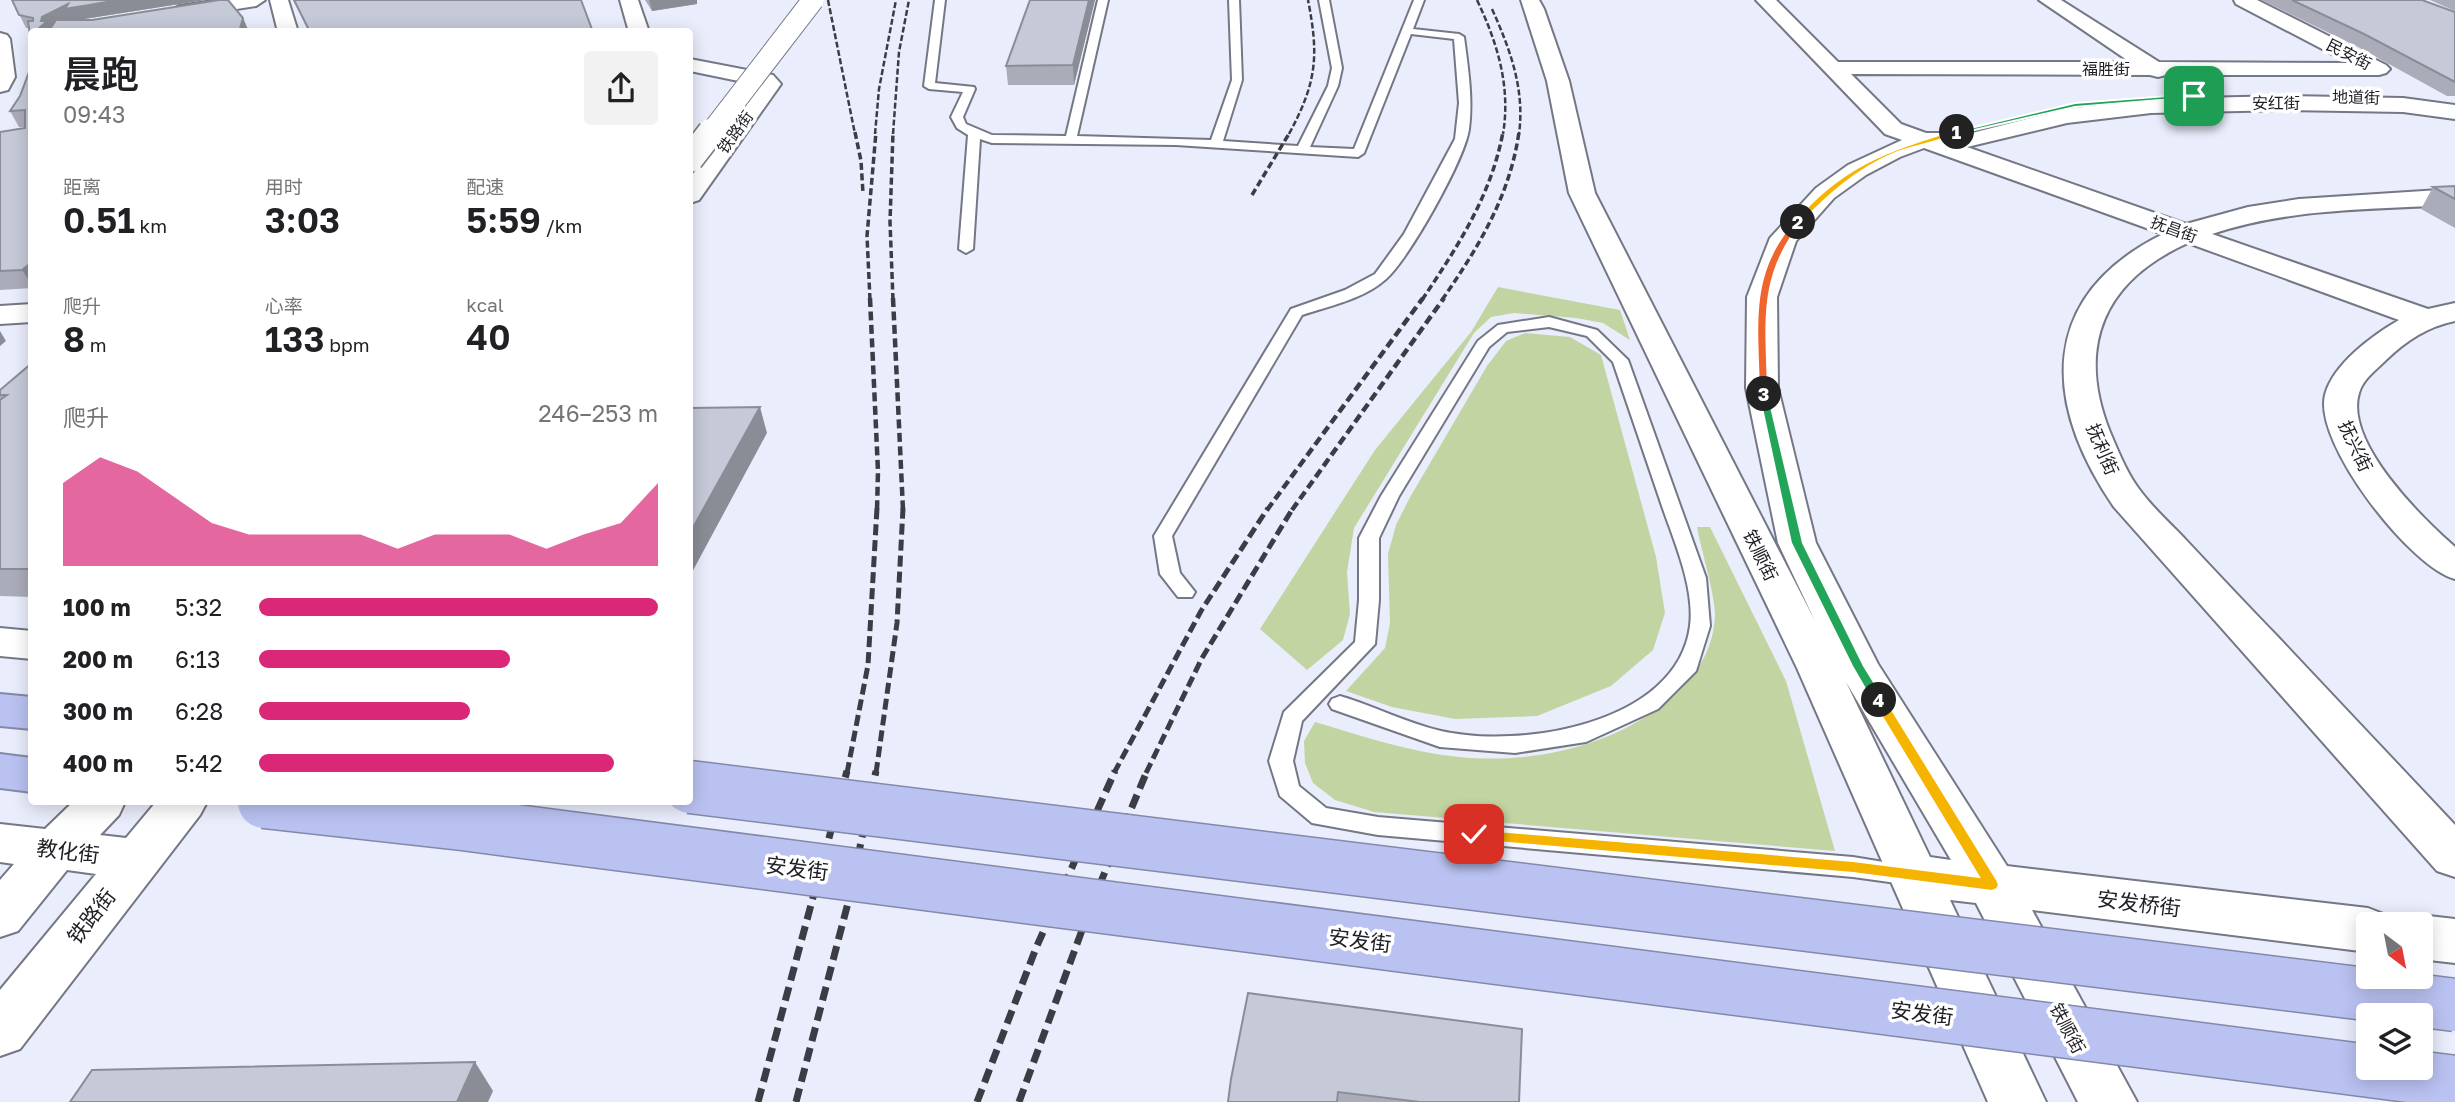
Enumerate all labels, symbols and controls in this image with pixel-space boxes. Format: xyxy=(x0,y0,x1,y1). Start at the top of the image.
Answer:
street label: 民安街 xyxy=(2323,34,2375,74)
text: 晨跑 xyxy=(63,51,139,96)
button: share xyxy=(584,51,658,125)
street label: 福胜街 xyxy=(2082,59,2130,79)
pin xyxy=(2164,66,2224,126)
icon: arrive xyxy=(2175,77,2213,115)
street label: 地道街 xyxy=(2332,87,2380,107)
street label: 安红街 xyxy=(2252,93,2300,113)
text: 09:43 xyxy=(63,100,126,128)
street label: 铁路街 xyxy=(713,107,757,157)
pin: 1 xyxy=(1940,114,1974,150)
text: 1 xyxy=(1952,120,1961,143)
text: 距离 xyxy=(63,175,101,198)
text: 用时 xyxy=(265,175,303,198)
text: 配速 xyxy=(466,175,504,198)
text: 0.51 xyxy=(63,199,135,241)
text: 3:03 xyxy=(265,199,340,241)
text: 5:59 xyxy=(466,199,541,241)
pin: 2 xyxy=(1780,204,1815,240)
text: 2 xyxy=(1792,210,1803,233)
street label: 抚昌街 xyxy=(2148,211,2200,247)
text: km xyxy=(135,214,167,237)
text: /km xyxy=(541,214,582,237)
text: kcal xyxy=(466,293,504,316)
text: 爬升 xyxy=(63,294,101,317)
text: 心率 xyxy=(265,294,303,317)
text: 40 xyxy=(466,316,511,358)
text: 8 xyxy=(63,318,85,360)
text: 133 xyxy=(265,318,325,360)
text: m xyxy=(85,333,107,356)
text: bpm xyxy=(325,333,370,356)
pin: 3 xyxy=(1746,376,1782,412)
text: 3 xyxy=(1758,382,1769,405)
text: 246–253 m xyxy=(538,399,658,427)
text: 爬升 xyxy=(63,403,109,431)
street label: 抚兴街 xyxy=(2335,417,2377,475)
street label: 抚利街 xyxy=(2082,420,2124,478)
street label: 铁顺街 xyxy=(1739,526,1783,584)
text: 100 m xyxy=(63,593,131,621)
text: 5:32 xyxy=(175,593,222,621)
text: 200 m xyxy=(63,645,133,673)
text: 6:13 xyxy=(175,645,220,673)
pin: 4 xyxy=(1862,682,1896,718)
text: 4 xyxy=(1873,688,1884,711)
text: 300 m xyxy=(63,697,133,725)
text: 6:28 xyxy=(175,697,223,725)
text: 400 m xyxy=(63,749,133,777)
text: 5:42 xyxy=(175,749,223,777)
pin xyxy=(1444,804,1504,864)
icon: check xyxy=(1455,815,1493,853)
street label: 教化街 xyxy=(35,834,101,868)
street label: 安发街 xyxy=(764,851,830,885)
street label: 铁路街 xyxy=(61,883,121,949)
street label: 安发桥街 xyxy=(2096,885,2182,921)
north arrow xyxy=(2356,912,2432,989)
map controls xyxy=(2356,912,2433,1080)
street label: 安发街 xyxy=(1327,923,1393,957)
street label: 安发街 xyxy=(1889,996,1955,1030)
street label: 铁顺街 xyxy=(2046,999,2090,1057)
button: layers xyxy=(2356,1003,2433,1080)

